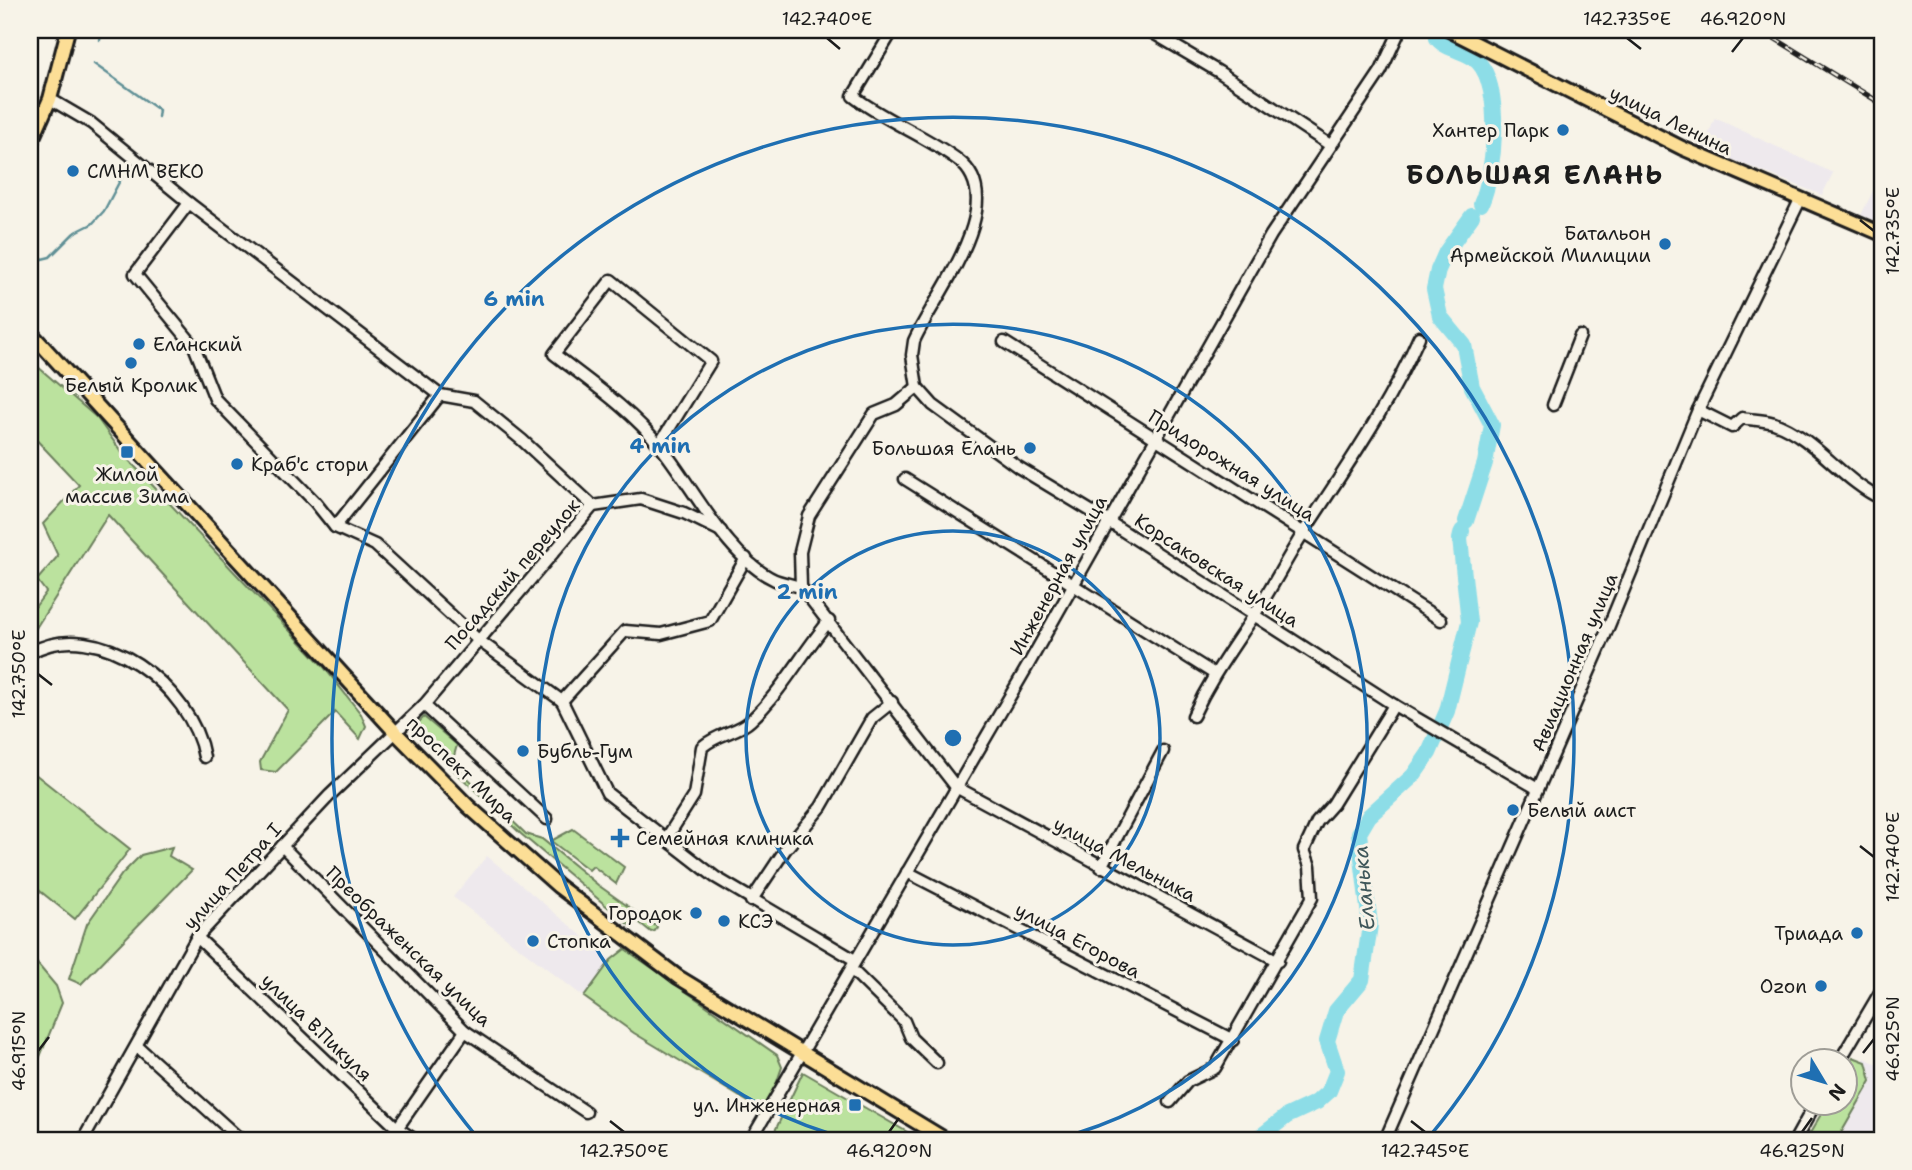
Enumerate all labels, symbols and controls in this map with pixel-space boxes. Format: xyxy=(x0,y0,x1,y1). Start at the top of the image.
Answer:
text: 142.740°E xyxy=(782,7,872,31)
text: 142.735°E xyxy=(1583,7,1671,31)
text: 46.920°N xyxy=(1700,7,1786,31)
street label: улица Ленина xyxy=(1605,80,1736,161)
place label: Хантер Парк xyxy=(1432,118,1549,143)
marker: Хантер Парк xyxy=(1555,122,1571,138)
district label: БОЛЬШАЯ ЕЛАНЬ xyxy=(1406,157,1664,192)
place label: СМНМ ВЕКО xyxy=(87,159,204,184)
marker: СМНМ ВЕКО xyxy=(65,163,81,179)
text: 142.735°E xyxy=(1881,187,1905,275)
place label: Батальон Армейской Милиции xyxy=(1450,221,1651,268)
marker: Батальон Армейской Милиции xyxy=(1657,236,1673,252)
text: 6 min xyxy=(483,285,545,313)
place label: Еланский xyxy=(153,332,242,357)
marker: Еланский xyxy=(131,336,147,352)
marker: Белый Кролик xyxy=(123,355,139,371)
place label: Белый Кролик xyxy=(65,373,197,398)
street label: Придорожная улица xyxy=(1144,404,1320,527)
text: 4 min xyxy=(629,432,691,460)
place label: Большая Елань xyxy=(872,436,1016,461)
marker: Большая Елань xyxy=(1022,440,1038,456)
marker: Жилой массив Зима xyxy=(119,444,135,460)
place label: Краб'с стори xyxy=(251,452,368,477)
marker: Краб'с стори xyxy=(229,456,245,472)
place label: Жилой массив Зима xyxy=(65,462,189,509)
street label: Инженерная улица xyxy=(1004,491,1113,660)
street label: Посадский переулок xyxy=(440,493,585,655)
street label: Корсаковская улица xyxy=(1130,508,1304,633)
street label: Авиационная улица xyxy=(1526,569,1623,755)
text: 2 min xyxy=(776,578,838,606)
text: 142.750°E xyxy=(7,629,31,719)
street label: проспект Мира xyxy=(401,711,522,828)
centre of rings xyxy=(941,726,965,750)
place label: Бубль-Гум xyxy=(537,739,633,764)
marker: Бубль-Гум xyxy=(515,743,531,759)
place label: Белый аист xyxy=(1527,798,1636,823)
marker: Белый аист xyxy=(1505,802,1521,818)
street label: улица Мельника xyxy=(1049,811,1201,908)
text: 142.740°E xyxy=(1881,812,1905,902)
street label: улица Петра I xyxy=(178,818,287,935)
place label: Семейная клиника xyxy=(636,826,814,851)
marker: Семейная клиника xyxy=(610,828,630,848)
water label: Еланька xyxy=(1346,844,1382,932)
street label: Преображенская улица xyxy=(320,861,497,1032)
street label: улица Егорова xyxy=(1011,897,1145,984)
place label: Городок xyxy=(608,901,682,926)
marker: Городок xyxy=(688,905,704,921)
place label: КСЭ xyxy=(738,909,773,934)
marker: КСЭ xyxy=(716,913,732,929)
place label: Триада xyxy=(1774,921,1843,946)
marker: Триада xyxy=(1849,925,1865,941)
place label: Стопка xyxy=(547,929,611,954)
marker: Стопка xyxy=(525,933,541,949)
street label: улица В.Пикуля xyxy=(256,968,377,1087)
place label: Ozon xyxy=(1760,974,1807,999)
marker: Ozon xyxy=(1813,978,1829,994)
text: 46.925°N xyxy=(1881,996,1905,1082)
text: 46.915°N xyxy=(7,1011,31,1091)
north arrow xyxy=(1790,1048,1860,1118)
text: N xyxy=(1823,1079,1851,1106)
place label: ул. Инженерная xyxy=(693,1093,841,1118)
marker: ул. Инженерная xyxy=(847,1097,863,1113)
text: 142.750°E xyxy=(579,1139,669,1163)
text: 46.920°N xyxy=(846,1139,932,1163)
text: 142.745°E xyxy=(1381,1139,1469,1163)
text: 46.925°N xyxy=(1759,1139,1845,1163)

